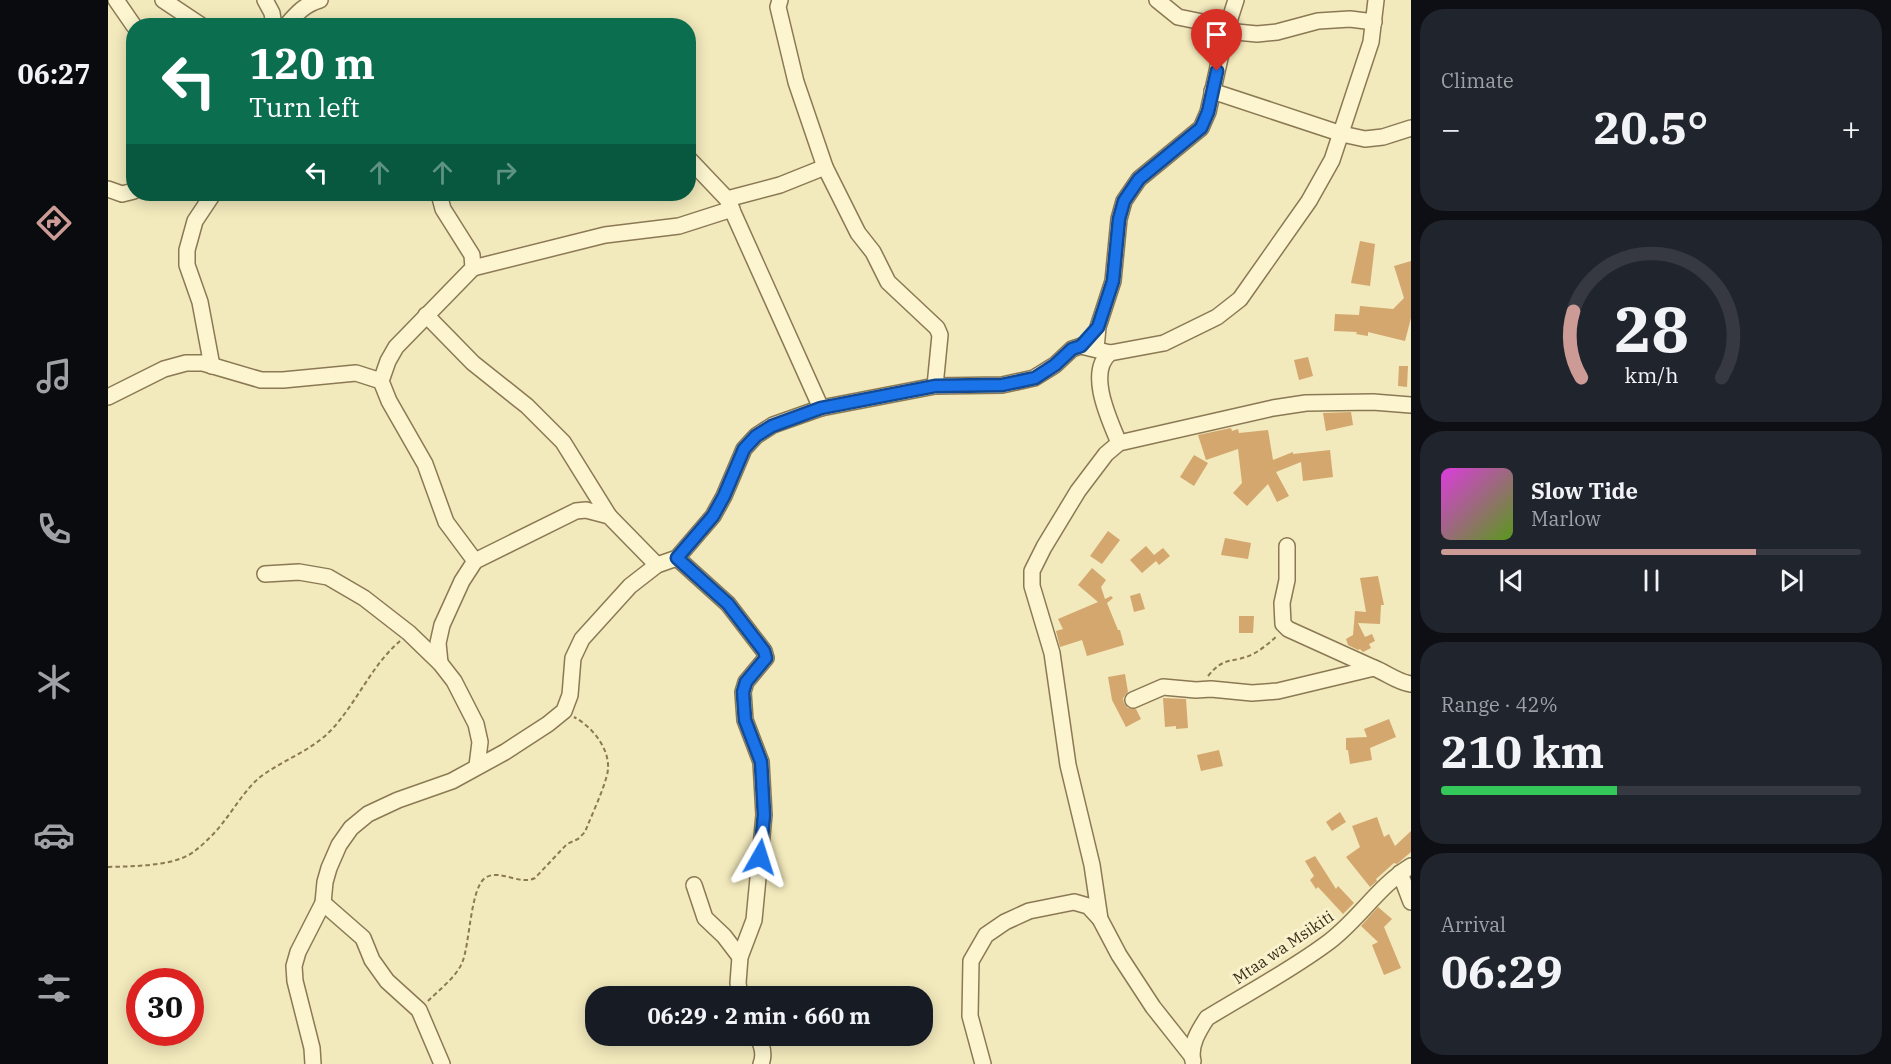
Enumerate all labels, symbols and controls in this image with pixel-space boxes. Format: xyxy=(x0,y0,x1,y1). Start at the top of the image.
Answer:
pin xyxy=(1191,9,1242,71)
icon: arrive xyxy=(1200,18,1233,51)
text: 120 m xyxy=(249,36,375,91)
icon: left xyxy=(150,42,228,120)
text: 06:27 xyxy=(18,56,90,91)
text: Climate xyxy=(1441,67,1514,94)
text: Turn left xyxy=(249,89,360,124)
text: 20.5° xyxy=(1594,98,1708,156)
text: − xyxy=(1441,107,1461,150)
text: + xyxy=(1841,107,1861,150)
icon: left xyxy=(300,156,333,189)
icon: ahead xyxy=(363,156,396,189)
icon: ahead xyxy=(426,156,459,189)
icon: right xyxy=(489,156,522,189)
icon: directions xyxy=(33,202,75,244)
text: 28 xyxy=(1614,288,1688,369)
icon: music xyxy=(33,355,75,397)
text: km/h xyxy=(1624,361,1678,389)
text: Slow Tide xyxy=(1531,476,1638,505)
text: Marlow xyxy=(1531,505,1601,532)
icon: phone xyxy=(33,508,75,550)
icon: previous xyxy=(1495,564,1528,597)
icon: pause xyxy=(1635,564,1668,597)
icon: next xyxy=(1775,564,1808,597)
icon: climate xyxy=(33,661,75,703)
text: Range · 42% xyxy=(1441,691,1558,718)
text: 210 km xyxy=(1441,722,1604,780)
icon: car xyxy=(33,814,75,856)
position arrow xyxy=(728,825,792,889)
street label: Mtaa wa Msikiti xyxy=(1229,906,1337,988)
text: Arrival xyxy=(1441,911,1506,938)
text: 06:29 xyxy=(1441,942,1563,1000)
icon: filters xyxy=(33,967,75,1009)
speed limit sign: 30 xyxy=(126,968,204,1046)
text: 06:29 · 2 min · 660 m xyxy=(647,1001,871,1030)

